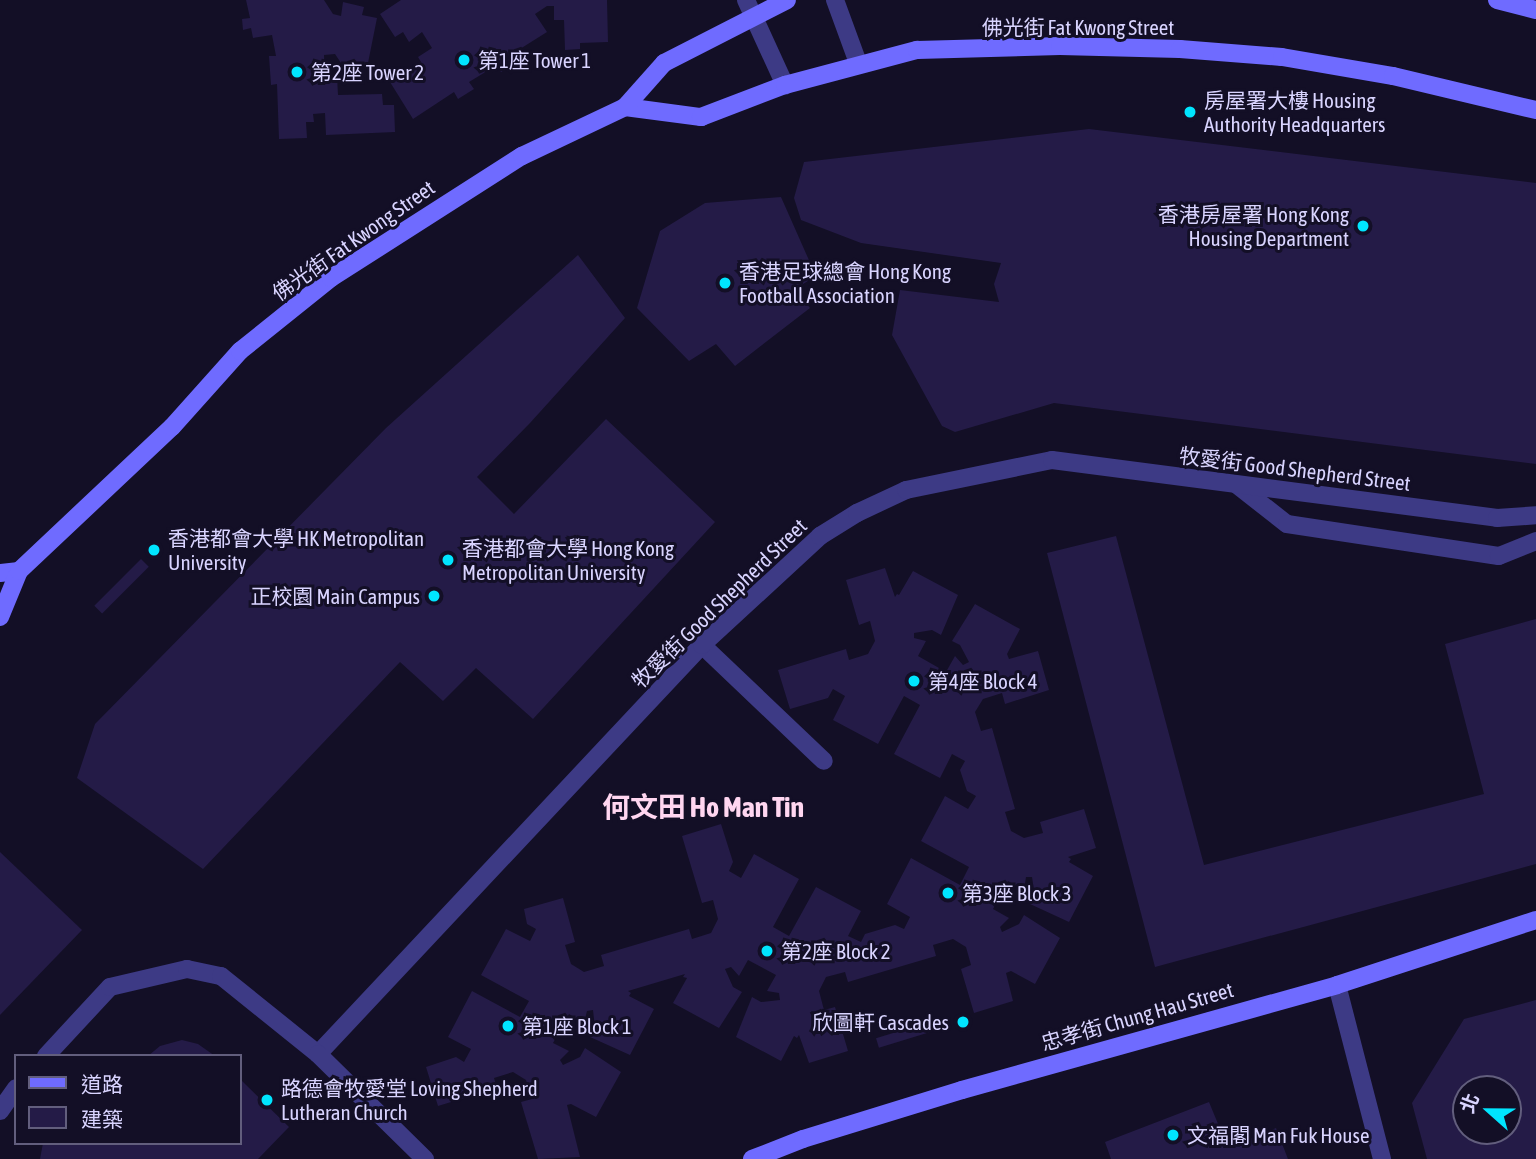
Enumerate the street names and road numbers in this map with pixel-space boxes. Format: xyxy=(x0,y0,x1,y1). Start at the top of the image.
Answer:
street label: 佛光街 Fat Kwong Street xyxy=(982,14,1174,40)
street label: 佛光街 Fat Kwong Street xyxy=(267,174,439,306)
street label: 牧愛街 Good Shepherd Street xyxy=(1178,442,1412,496)
street label: 牧愛街 Good Shepherd Street xyxy=(626,513,812,693)
street label: 忠孝街 Chung Hau Street xyxy=(1038,976,1236,1056)

